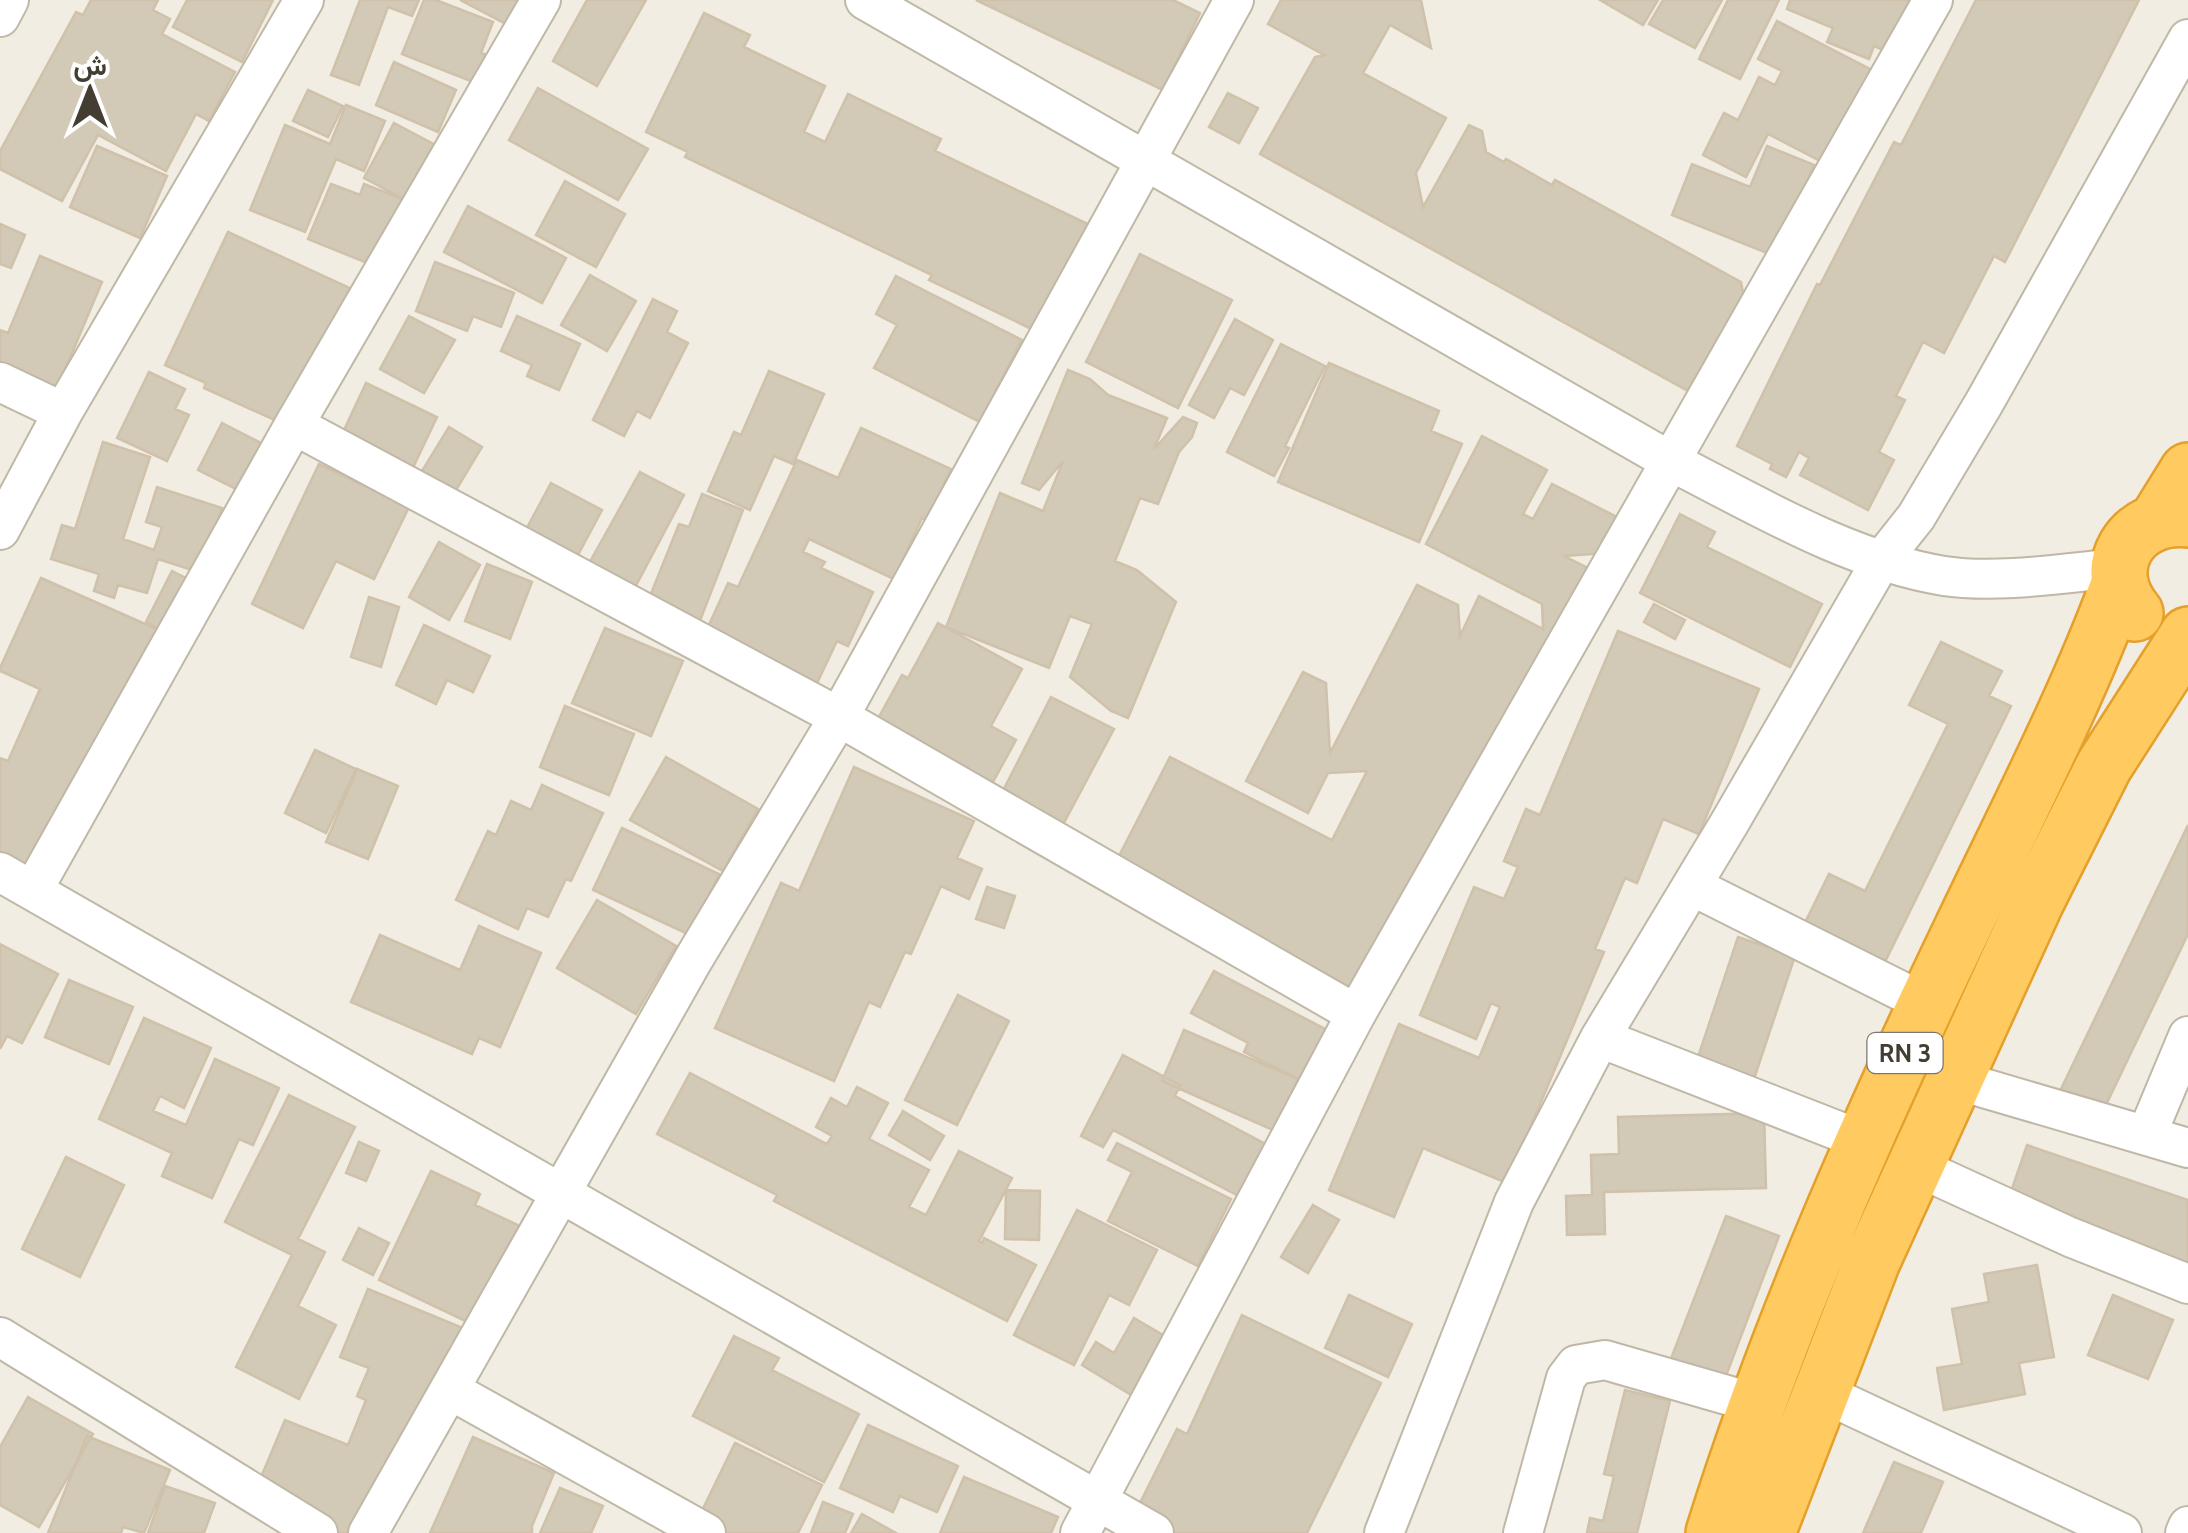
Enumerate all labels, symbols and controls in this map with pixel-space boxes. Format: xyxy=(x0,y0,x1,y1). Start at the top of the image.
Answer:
north arrow xyxy=(40,40,140,140)
text: ش xyxy=(73,48,107,82)
road number: RN 3 xyxy=(1868,1033,1942,1073)

